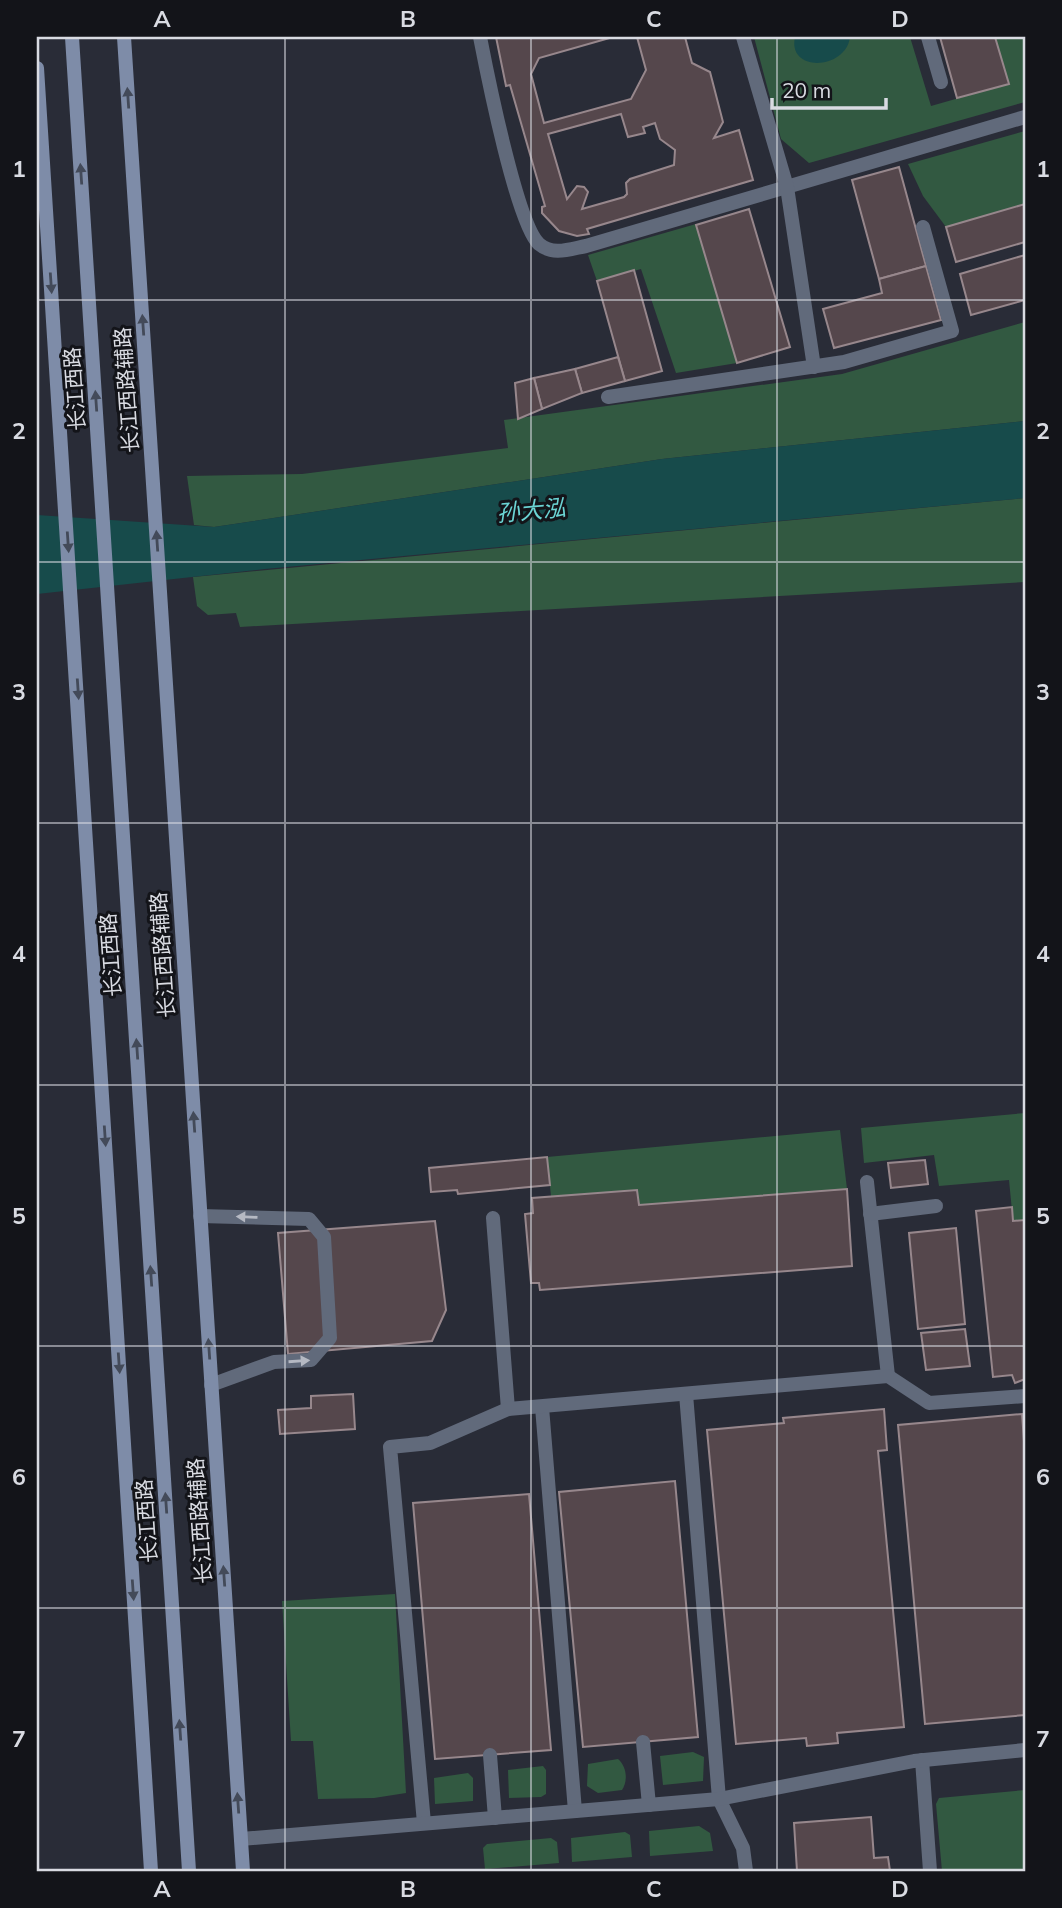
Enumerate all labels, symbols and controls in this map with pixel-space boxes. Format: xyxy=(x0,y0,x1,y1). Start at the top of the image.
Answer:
text: A xyxy=(153,4,171,33)
text: B xyxy=(400,4,416,33)
text: C xyxy=(646,4,662,33)
text: D xyxy=(891,4,909,33)
scale bar xyxy=(772,66,885,110)
text: 20 m xyxy=(782,77,831,103)
one-way arrow xyxy=(122,87,133,109)
text: 1 xyxy=(12,154,26,183)
text: 1 xyxy=(1036,154,1050,183)
one-way arrow xyxy=(75,163,86,185)
one-way arrow xyxy=(46,272,57,294)
one-way arrow xyxy=(137,314,148,336)
street label: 长江西路辅路 xyxy=(109,326,143,454)
street label: 长江西路 xyxy=(58,346,90,432)
one-way arrow xyxy=(90,390,101,412)
text: 2 xyxy=(12,416,26,445)
text: 2 xyxy=(1036,416,1050,445)
water label: 孙大泓 xyxy=(495,493,567,527)
one-way arrow xyxy=(151,530,162,552)
one-way arrow xyxy=(63,531,74,553)
text: 3 xyxy=(12,677,26,706)
text: 3 xyxy=(1036,677,1050,706)
one-way arrow xyxy=(73,678,84,700)
street label: 长江西路辅路 xyxy=(145,891,179,1019)
street label: 长江西路 xyxy=(94,912,126,998)
text: 4 xyxy=(12,939,26,968)
text: 4 xyxy=(1036,939,1050,968)
one-way arrow xyxy=(131,1037,142,1059)
one-way arrow xyxy=(188,1111,199,1133)
one-way arrow xyxy=(100,1125,111,1147)
text: 5 xyxy=(12,1201,26,1230)
text: 5 xyxy=(1036,1201,1050,1230)
one-way arrow xyxy=(236,1212,258,1223)
one-way arrow xyxy=(146,1264,157,1286)
one-way arrow xyxy=(203,1338,214,1360)
one-way arrow xyxy=(114,1353,125,1375)
one-way arrow xyxy=(289,1355,311,1366)
street label: 长江西路辅路 xyxy=(182,1457,216,1585)
text: 6 xyxy=(12,1462,26,1491)
text: 6 xyxy=(1036,1462,1050,1491)
street label: 长江西路 xyxy=(130,1478,162,1564)
one-way arrow xyxy=(160,1491,171,1513)
one-way arrow xyxy=(218,1565,229,1587)
one-way arrow xyxy=(128,1580,139,1602)
one-way arrow xyxy=(174,1719,185,1741)
text: 7 xyxy=(12,1724,26,1753)
text: 7 xyxy=(1036,1724,1050,1753)
one-way arrow xyxy=(233,1792,244,1814)
text: A xyxy=(153,1874,171,1903)
text: B xyxy=(400,1874,416,1903)
text: C xyxy=(646,1874,662,1903)
text: D xyxy=(891,1874,909,1903)

